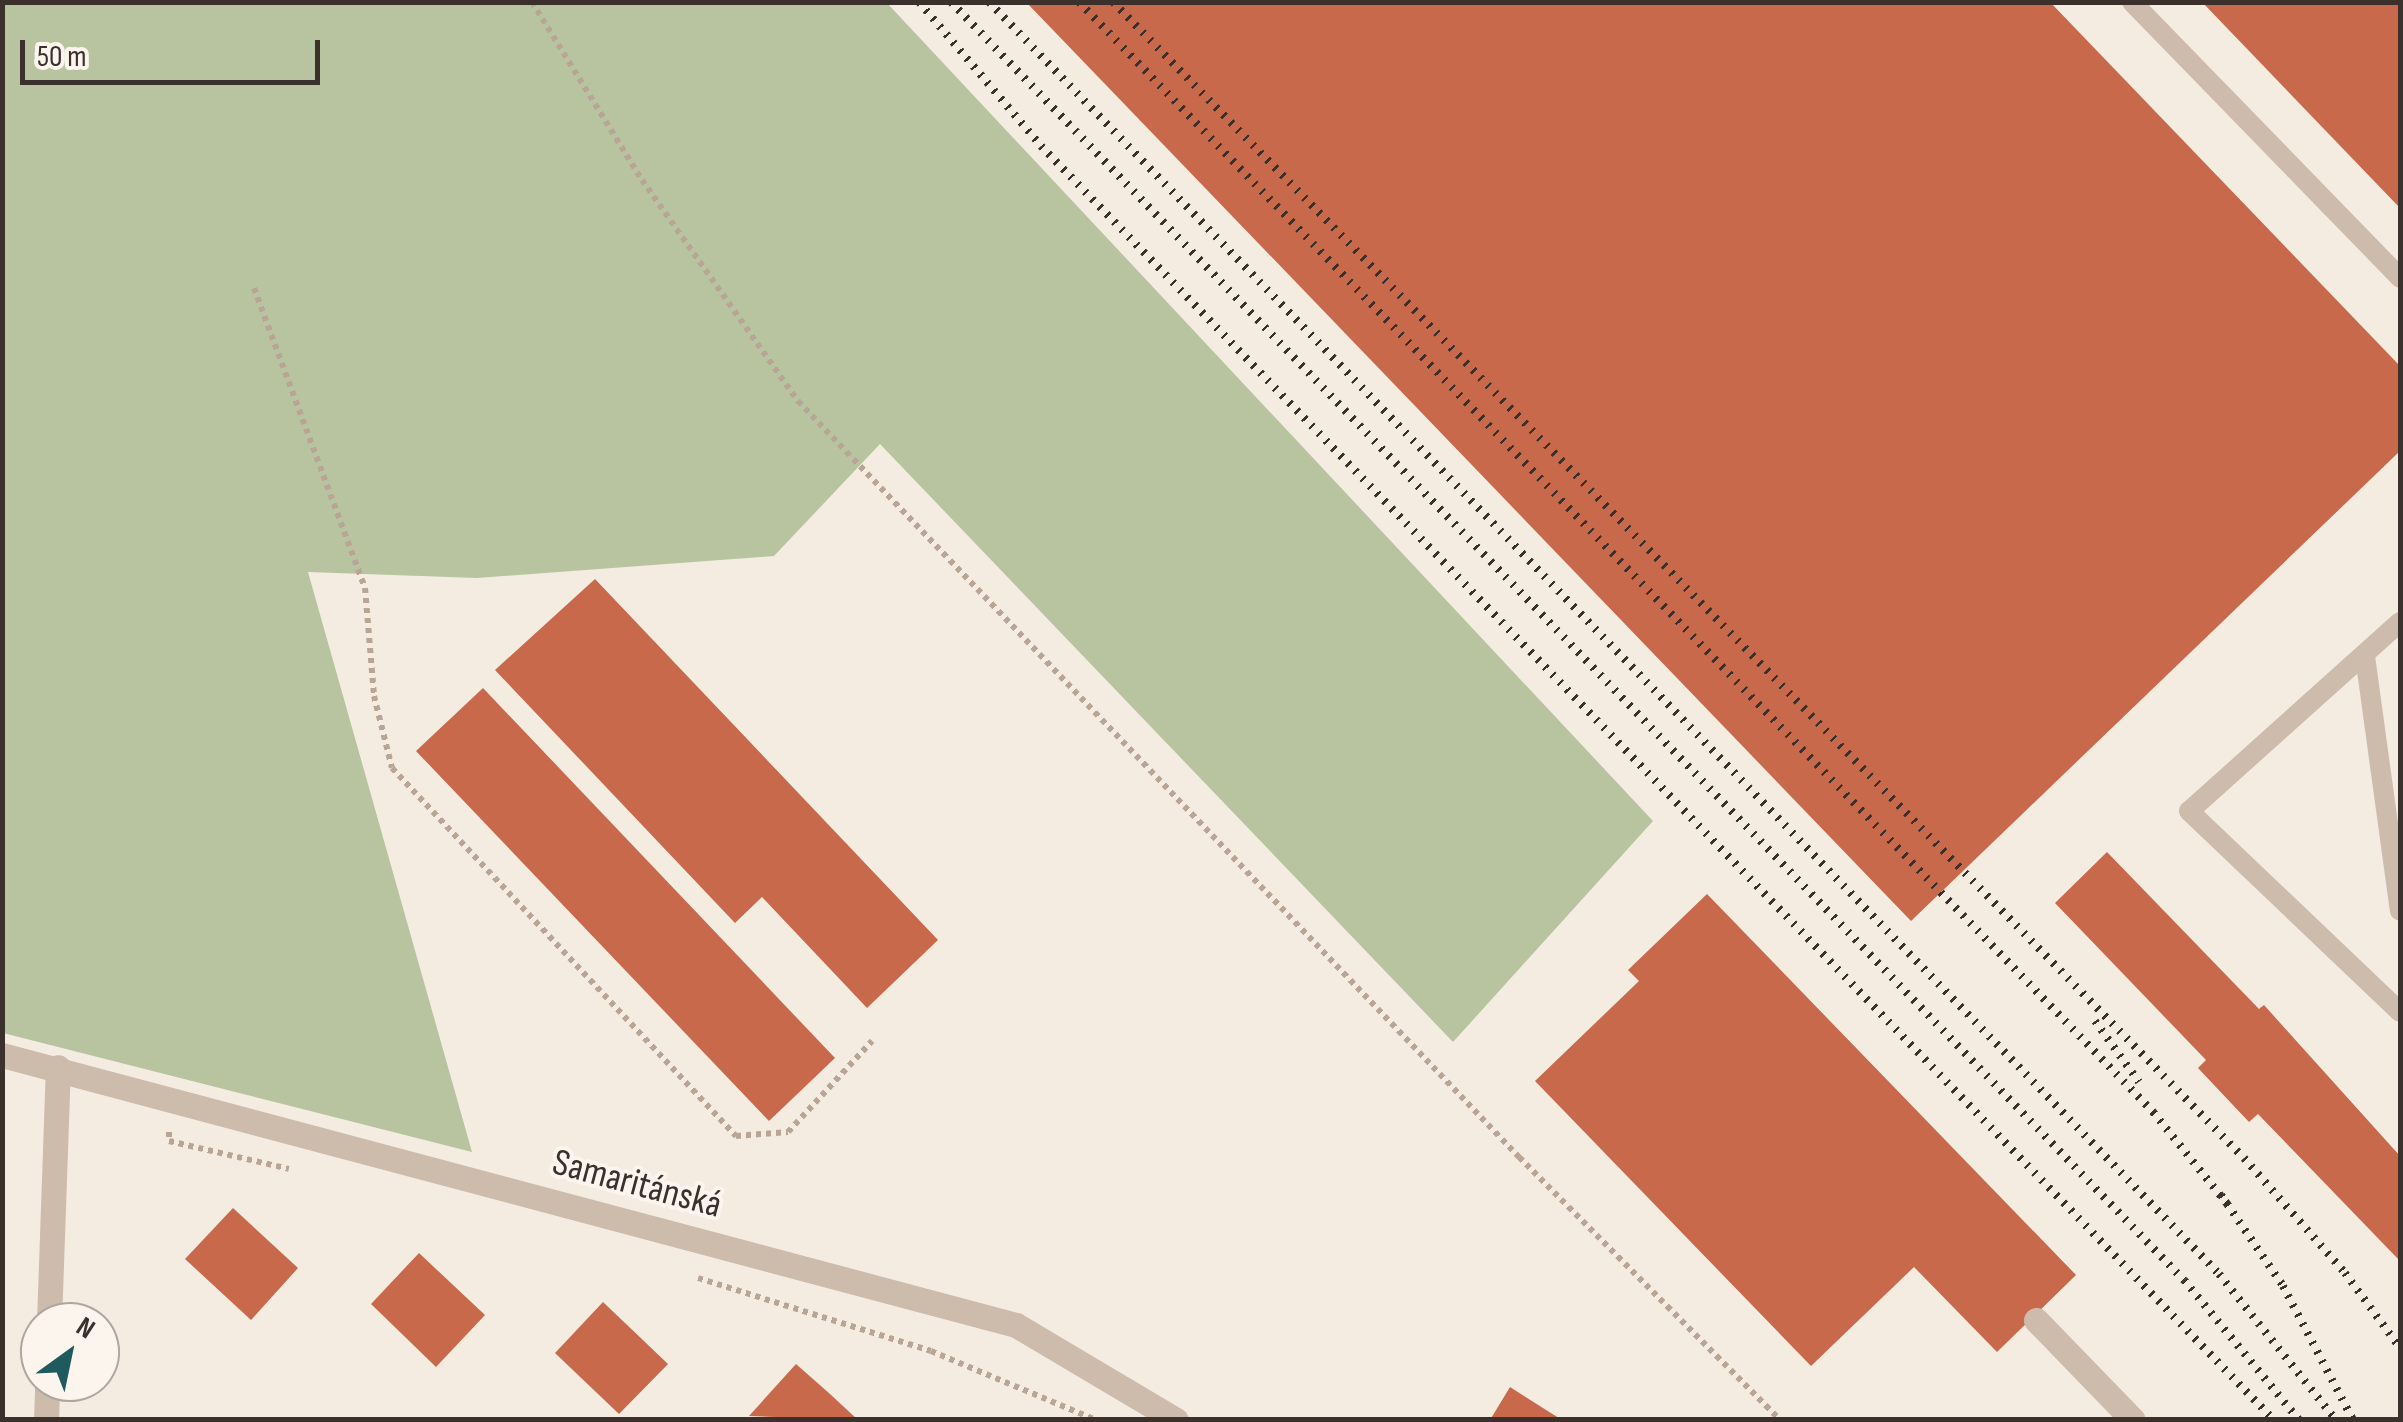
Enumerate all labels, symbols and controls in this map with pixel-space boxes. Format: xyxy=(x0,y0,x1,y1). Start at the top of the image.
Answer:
scale bar xyxy=(25,20,325,82)
text: 50 m xyxy=(37,39,86,75)
street label: Samaritánská xyxy=(548,1140,726,1228)
north arrow xyxy=(20,1302,120,1402)
text: N xyxy=(70,1310,101,1346)

